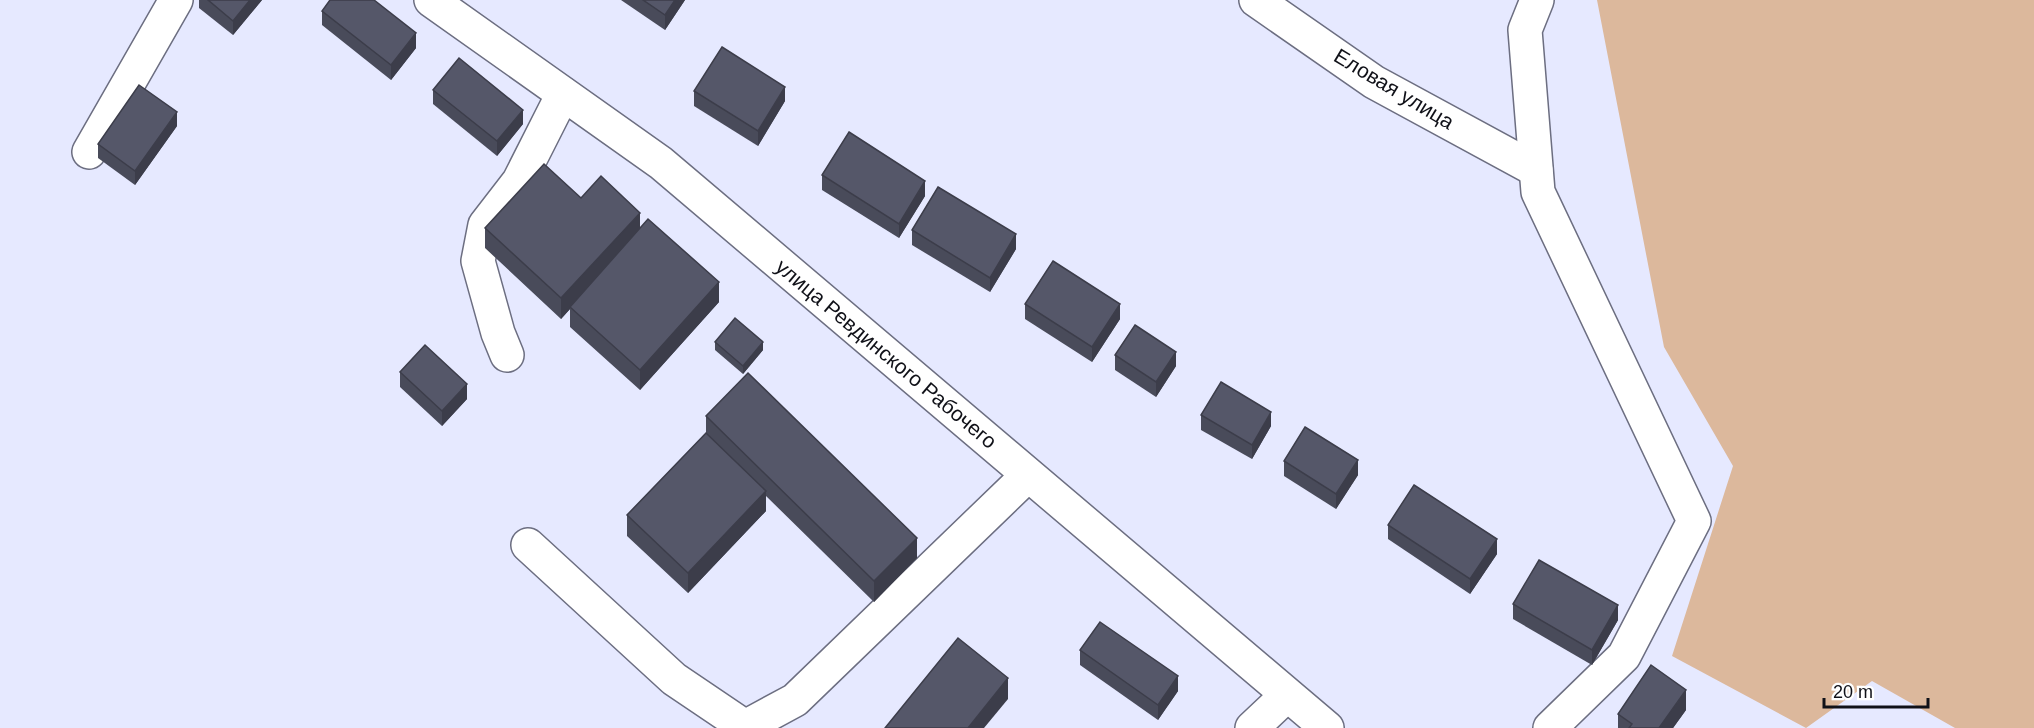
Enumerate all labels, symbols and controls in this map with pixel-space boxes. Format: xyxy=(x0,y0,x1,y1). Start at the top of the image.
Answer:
street label: Еловая улица xyxy=(1330,44,1459,134)
street label: улица Ревдинского Рабочего xyxy=(771,255,1001,453)
scale bar xyxy=(1824,671,1928,709)
text: 20 m xyxy=(1833,682,1873,702)

